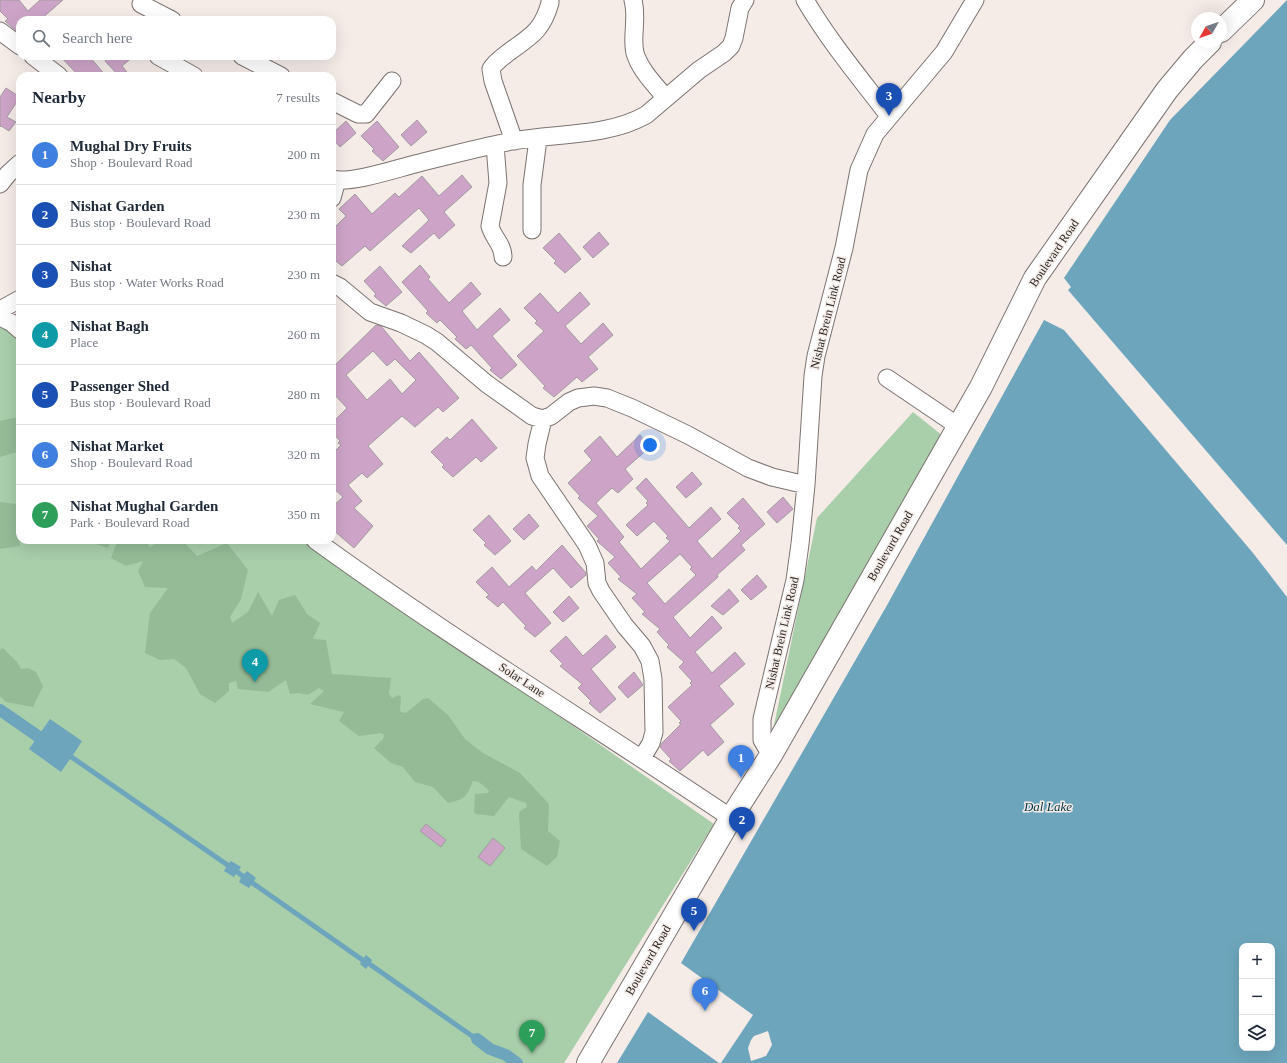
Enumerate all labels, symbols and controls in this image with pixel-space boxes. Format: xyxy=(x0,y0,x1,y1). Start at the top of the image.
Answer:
north arrow xyxy=(1191,12,1227,48)
search box xyxy=(16,16,336,60)
icon: search xyxy=(30,27,52,49)
text: Search here xyxy=(62,30,132,46)
pin: 3 xyxy=(876,83,902,116)
text: Nearby xyxy=(32,88,86,107)
text: 7 results xyxy=(276,90,320,105)
text: Mughal Dry Fruits xyxy=(70,138,192,154)
text: 1 xyxy=(42,147,48,162)
text: 200 m xyxy=(287,147,320,162)
text: Shop · Boulevard Road xyxy=(70,155,192,170)
text: Nishat Garden xyxy=(70,198,165,214)
text: 2 xyxy=(42,207,48,222)
text: 230 m xyxy=(287,207,320,222)
text: Bus stop · Boulevard Road xyxy=(70,215,211,230)
street label: Boulevard Road xyxy=(1026,217,1082,289)
street label: Nishat Brein Link Road xyxy=(807,256,849,370)
text: Nishat xyxy=(70,258,112,274)
text: 3 xyxy=(42,267,48,282)
text: 230 m xyxy=(287,267,320,282)
text: Bus stop · Water Works Road xyxy=(70,275,224,290)
text: Nishat Bagh xyxy=(70,318,149,334)
text: 4 xyxy=(42,327,48,342)
text: 260 m xyxy=(287,327,320,342)
text: Place xyxy=(70,335,98,350)
text: Passenger Shed xyxy=(70,378,169,394)
text: 5 xyxy=(42,387,48,402)
text: 280 m xyxy=(287,387,320,402)
text: Bus stop · Boulevard Road xyxy=(70,395,211,410)
your location xyxy=(640,435,660,455)
text: Nishat Market xyxy=(70,438,164,454)
text: 6 xyxy=(42,447,48,462)
text: 320 m xyxy=(287,447,320,462)
text: Shop · Boulevard Road xyxy=(70,455,192,470)
text: Nishat Mughal Garden xyxy=(70,498,218,514)
text: 7 xyxy=(42,507,48,522)
text: 350 m xyxy=(287,507,320,522)
street label: Boulevard Road xyxy=(864,509,916,583)
text: Park · Boulevard Road xyxy=(70,515,190,530)
street label: Nishat Brein Link Road xyxy=(762,575,802,691)
pin: 4 xyxy=(242,649,268,682)
street label: Solar Lane xyxy=(496,660,548,700)
pin: 1 xyxy=(728,745,754,778)
water label: Dal Lake xyxy=(1023,799,1072,814)
pin: 2 xyxy=(729,807,755,840)
pin: 5 xyxy=(681,898,707,931)
street label: Boulevard Road xyxy=(622,923,674,997)
map controls xyxy=(1239,943,1275,1051)
button: + xyxy=(1239,943,1275,979)
pin: 6 xyxy=(692,978,718,1011)
button: − xyxy=(1239,979,1275,1015)
button: layers xyxy=(1239,1015,1275,1051)
pin: 7 xyxy=(519,1020,545,1053)

